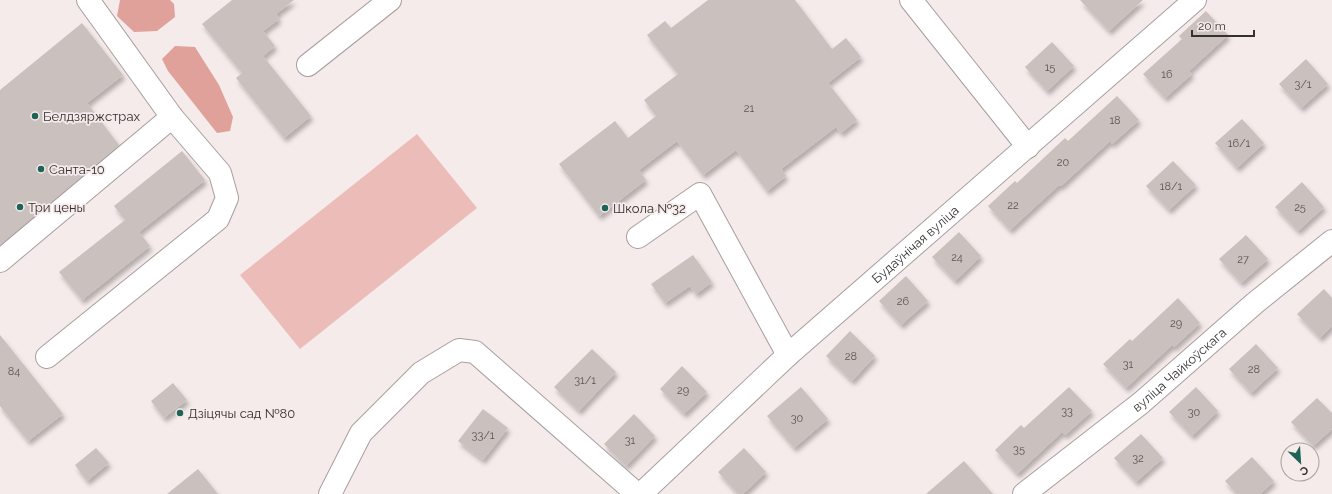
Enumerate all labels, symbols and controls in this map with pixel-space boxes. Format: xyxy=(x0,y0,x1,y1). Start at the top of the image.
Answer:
scale bar xyxy=(1192,12,1254,38)
text: 20 m xyxy=(1198,19,1226,33)
house number: 15 xyxy=(1045,61,1055,74)
house number: 16 xyxy=(1161,68,1173,81)
house number: 3/1 xyxy=(1294,78,1312,91)
house number: 21 xyxy=(744,102,755,115)
place label: Белдзяржстрах xyxy=(43,109,140,124)
marker: Белдзяржстрах xyxy=(30,111,40,121)
house number: 18 xyxy=(1109,114,1121,127)
house number: 16/1 xyxy=(1228,137,1251,150)
house number: 20 xyxy=(1057,156,1069,169)
place label: Санта-10 xyxy=(49,162,105,177)
marker: Санта-10 xyxy=(36,164,46,174)
house number: 18/1 xyxy=(1160,180,1182,193)
house number: 22 xyxy=(1007,199,1019,212)
place label: Три цены xyxy=(28,200,85,215)
place label: Школа №32 xyxy=(613,201,686,216)
house number: 25 xyxy=(1294,201,1306,214)
marker: Три цены xyxy=(15,202,25,212)
street label: Будаўнічая вуліца xyxy=(869,202,962,286)
marker: Школа №32 xyxy=(600,203,610,213)
house number: 24 xyxy=(951,251,963,264)
house number: 27 xyxy=(1237,253,1249,266)
house number: 26 xyxy=(897,295,910,308)
house number: 29 xyxy=(1170,317,1182,330)
street label: вуліца Чайкоўскага xyxy=(1129,324,1229,414)
house number: 28 xyxy=(845,350,857,363)
house number: 31 xyxy=(1123,358,1134,371)
house number: 28 xyxy=(1248,363,1260,376)
house number: 84 xyxy=(8,365,20,378)
house number: 31/1 xyxy=(574,374,596,387)
house number: 29 xyxy=(677,384,689,397)
house number: 33 xyxy=(1061,405,1073,418)
place label: Дзіцячы сад №80 xyxy=(188,406,295,421)
house number: 30 xyxy=(1188,406,1201,419)
marker: Дзіцячы сад №80 xyxy=(175,408,185,418)
house number: 30 xyxy=(791,412,804,425)
house number: 33/1 xyxy=(472,429,495,442)
house number: 31 xyxy=(625,434,636,447)
north arrow xyxy=(1280,442,1320,482)
house number: 35 xyxy=(1013,443,1025,456)
house number: 32 xyxy=(1132,452,1144,465)
text: С xyxy=(1297,463,1310,478)

